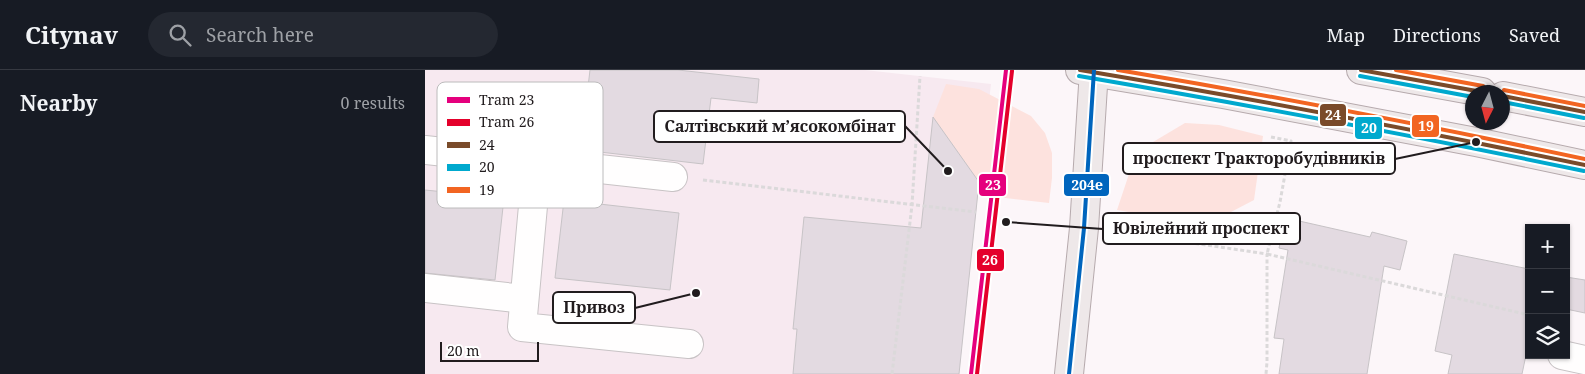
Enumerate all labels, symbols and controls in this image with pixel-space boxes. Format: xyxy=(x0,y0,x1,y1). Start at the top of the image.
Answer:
search box xyxy=(148,12,498,57)
text: Citynav xyxy=(25,18,118,51)
icon: search xyxy=(166,21,194,49)
text: Search here xyxy=(206,22,314,48)
text: Map xyxy=(1327,23,1365,47)
text: Directions xyxy=(1393,23,1481,47)
text: Saved xyxy=(1509,23,1560,47)
legend xyxy=(437,82,603,208)
north arrow xyxy=(1465,85,1510,130)
text: Nearby xyxy=(20,89,98,117)
text: Tram 23 xyxy=(479,90,534,109)
text: 0 results xyxy=(341,92,405,114)
line badge: 24 xyxy=(1319,103,1347,127)
text: 24 xyxy=(1325,105,1341,124)
callout: Салтівський мʼясокомбінат xyxy=(654,111,905,142)
text: Tram 26 xyxy=(479,112,534,131)
line badge: 19 xyxy=(1411,114,1440,138)
text: Салтівський мʼясокомбінат xyxy=(664,115,896,137)
line badge: 20 xyxy=(1354,116,1383,140)
text: 19 xyxy=(1418,116,1434,135)
text: 20 xyxy=(1361,118,1377,137)
text: 24 xyxy=(479,135,495,154)
callout: проспект Тракторобудівників xyxy=(1123,143,1395,174)
text: проспект Тракторобудівників xyxy=(1133,147,1385,169)
text: 20 xyxy=(479,157,495,176)
line badge: 23 xyxy=(978,173,1007,197)
line badge: 204е xyxy=(1063,173,1110,197)
text: 23 xyxy=(985,175,1001,194)
text: 204е xyxy=(1071,175,1103,194)
text: 19 xyxy=(479,180,495,199)
callout: Ювілейний проспект xyxy=(1103,213,1300,244)
text: Ювілейний проспект xyxy=(1113,217,1289,239)
map controls xyxy=(1525,224,1570,359)
button: + xyxy=(1525,224,1570,269)
line badge: 26 xyxy=(976,248,1005,272)
text: 26 xyxy=(982,250,998,269)
button: − xyxy=(1525,269,1570,314)
callout: Привоз xyxy=(553,292,635,323)
text: Привоз xyxy=(563,296,625,318)
button: layers xyxy=(1525,314,1570,359)
scale bar xyxy=(440,339,539,362)
text: 20 m xyxy=(447,341,480,360)

